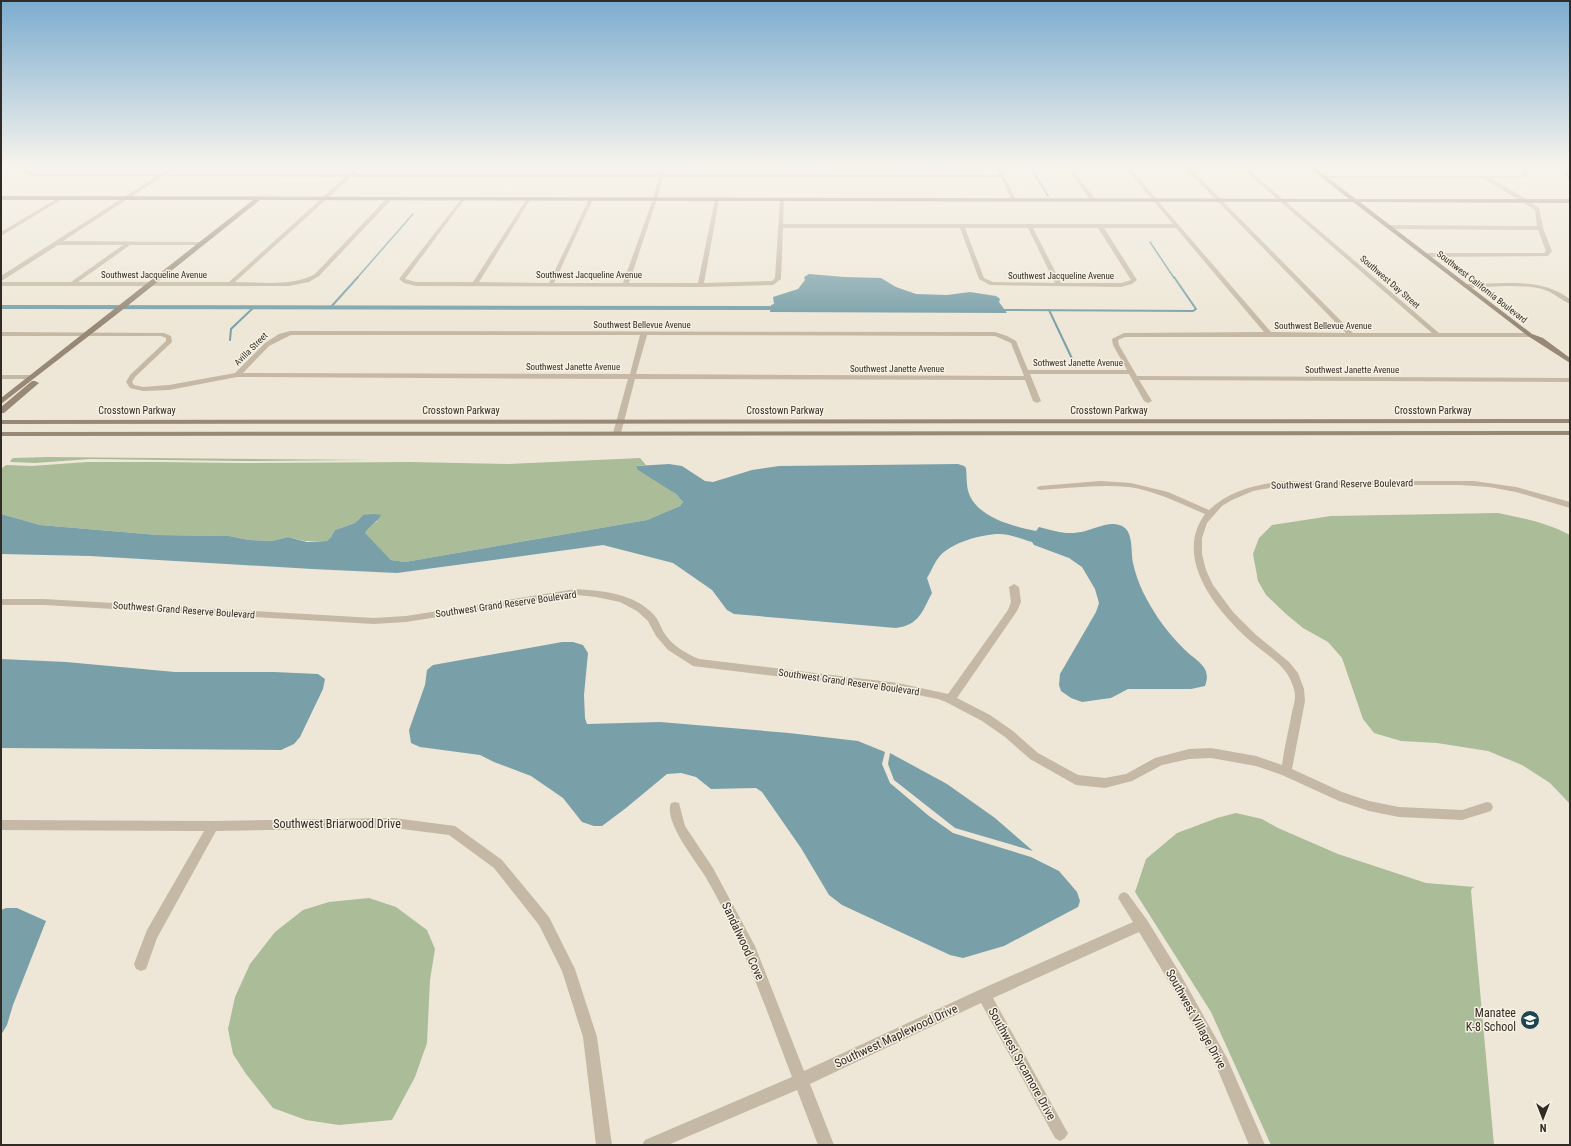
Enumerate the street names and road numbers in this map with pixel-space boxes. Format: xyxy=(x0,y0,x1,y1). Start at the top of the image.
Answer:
street label: Southwest California Boulevard xyxy=(1435,249,1529,325)
street label: Southwest Day Street xyxy=(1358,253,1422,311)
street label: Southwest Jacqueline Avenue xyxy=(101,270,207,280)
street label: Southwest Jacqueline Avenue xyxy=(536,270,642,280)
street label: Southwest Jacqueline Avenue xyxy=(1008,271,1114,281)
street label: Southwest Bellevue Avenue xyxy=(593,320,691,330)
street label: Southwest Bellevue Avenue xyxy=(1274,321,1372,331)
street label: Avilla Street xyxy=(232,330,270,368)
street label: Sothwest Janette Avenue xyxy=(1033,358,1123,368)
street label: Southwest Janette Avenue xyxy=(526,362,620,372)
street label: Southwest Janette Avenue xyxy=(850,364,944,374)
street label: Southwest Janette Avenue xyxy=(1305,365,1399,375)
street label: Crosstown Parkway xyxy=(98,405,176,416)
street label: Crosstown Parkway xyxy=(422,405,500,416)
street label: Crosstown Parkway xyxy=(746,405,824,416)
street label: Crosstown Parkway xyxy=(1070,405,1148,416)
street label: Crosstown Parkway xyxy=(1394,405,1472,416)
street label: Southwest Grand Reserve Boulevard xyxy=(1271,477,1413,491)
street label: Southwest Grand Reserve Boulevard xyxy=(435,589,577,619)
street label: Southwest Grand Reserve Boulevard xyxy=(113,600,255,620)
street label: Southwest Grand Reserve Boulevard xyxy=(778,667,920,697)
street label: Southwest Briarwood Drive xyxy=(273,817,401,831)
street label: Sandalwood Cove xyxy=(719,900,767,982)
street label: Southwest Village Drive xyxy=(1163,967,1229,1072)
street label: Southwest Maplewood Drive xyxy=(832,1001,960,1071)
street label: Southwest Sycamore Drive xyxy=(985,1006,1059,1123)

